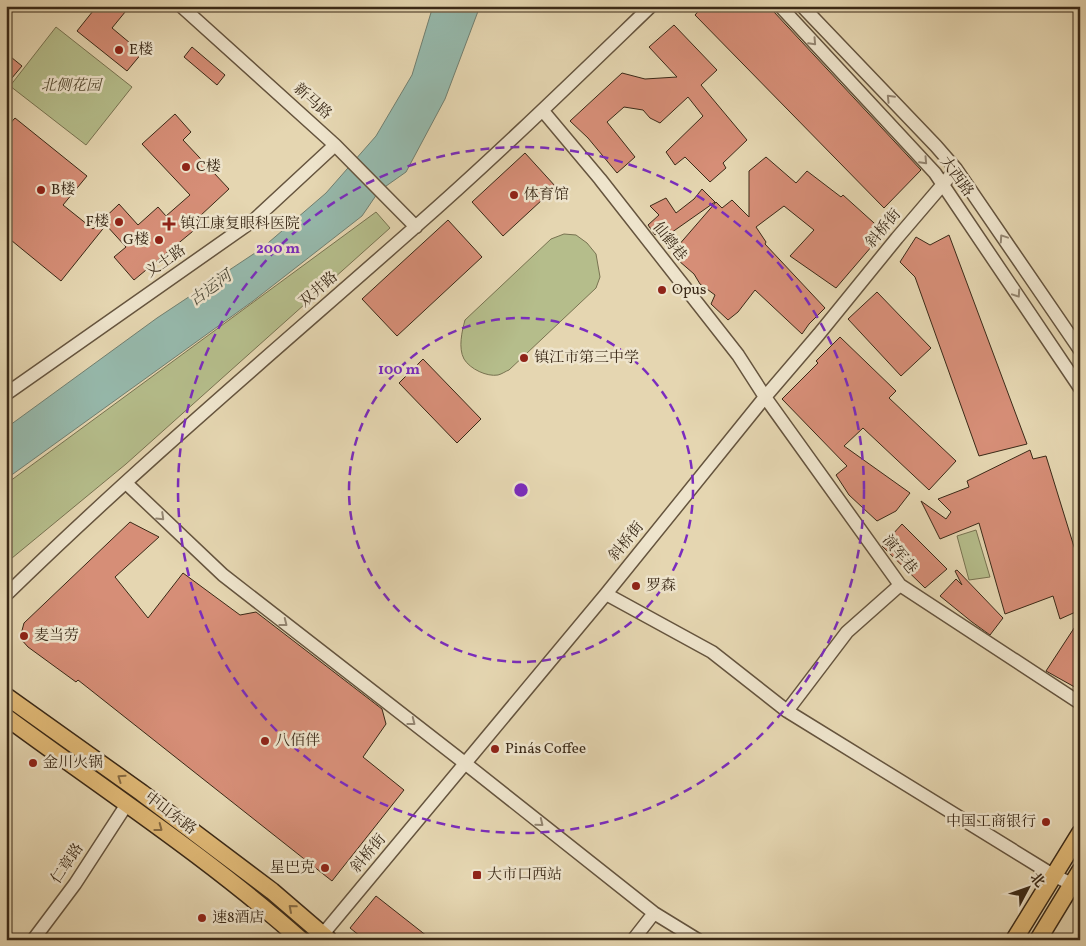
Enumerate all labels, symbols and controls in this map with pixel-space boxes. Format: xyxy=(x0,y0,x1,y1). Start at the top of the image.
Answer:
one-way arrow xyxy=(807,36,816,45)
place label: E楼 xyxy=(129,40,153,61)
marker: E楼 xyxy=(113,44,125,56)
park label: 北侧花园 xyxy=(41,76,103,97)
street label: 新马路 xyxy=(288,79,336,125)
one-way arrow xyxy=(887,95,896,104)
street label: 大西路 xyxy=(934,153,978,201)
one-way arrow xyxy=(918,156,927,165)
place label: C楼 xyxy=(196,157,221,178)
marker: C楼 xyxy=(180,161,192,173)
place label: B楼 xyxy=(51,180,75,201)
marker: B楼 xyxy=(35,184,47,196)
place label: 体育馆 xyxy=(524,185,569,206)
marker: 体育馆 xyxy=(508,189,520,201)
street label: 斜桥街 xyxy=(861,205,907,253)
place label: F楼 xyxy=(86,212,109,233)
place label: 镇江康复眼科医院 xyxy=(180,214,300,235)
marker: F楼 xyxy=(113,216,125,228)
marker: 镇江康复眼科医院 xyxy=(162,217,176,231)
street label: 仙鹤巷 xyxy=(647,218,691,266)
place label: G楼 xyxy=(123,230,149,251)
marker: G楼 xyxy=(153,234,165,246)
one-way arrow xyxy=(1000,234,1009,244)
text: 200 m xyxy=(256,239,300,260)
street label: 义土路 xyxy=(142,240,190,284)
water label: 古运河 xyxy=(185,264,239,312)
street label: 双井路 xyxy=(295,267,343,313)
place label: Opus xyxy=(672,280,706,301)
marker: Opus xyxy=(656,284,668,296)
one-way arrow xyxy=(1010,289,1020,298)
place label: 镇江市第三中学 xyxy=(534,348,639,369)
marker: 镇江市第三中学 xyxy=(518,352,530,364)
text: 100 m xyxy=(378,360,421,381)
centre of rings xyxy=(512,481,530,499)
one-way arrow xyxy=(155,511,164,520)
street label: 斜桥街 xyxy=(605,518,649,566)
street label: 演军巷 xyxy=(877,531,921,579)
place label: 罗森 xyxy=(646,576,676,597)
marker: 罗森 xyxy=(630,580,642,592)
one-way arrow xyxy=(278,617,287,625)
place label: 麦当劳 xyxy=(34,626,79,647)
marker: 麦当劳 xyxy=(18,630,30,642)
one-way arrow xyxy=(407,716,416,725)
place label: 八佰伴 xyxy=(275,731,320,752)
marker: 八佰伴 xyxy=(259,735,271,747)
place label: Pinás Coffee xyxy=(505,739,586,760)
marker: Pinás Coffee xyxy=(489,743,501,755)
place label: 金川火锅 xyxy=(43,753,103,774)
marker: 金川火锅 xyxy=(27,757,39,769)
one-way arrow xyxy=(117,775,127,784)
street label: 中山东路 xyxy=(140,788,200,840)
place label: 中国工商银行 xyxy=(946,812,1036,833)
marker: 中国工商银行 xyxy=(1040,816,1052,828)
one-way arrow xyxy=(534,817,543,825)
one-way arrow xyxy=(153,822,162,830)
street label: 斜桥街 xyxy=(346,830,392,878)
street label: 仁章路 xyxy=(47,839,89,889)
place label: 星巴克 xyxy=(270,858,315,879)
marker: 星巴克 xyxy=(319,862,331,874)
north arrow xyxy=(1004,864,1054,914)
place label: 大市口西站 xyxy=(487,865,562,886)
marker: 大市口西站 xyxy=(471,869,483,881)
text: 北 xyxy=(1025,869,1048,892)
one-way arrow xyxy=(288,905,297,914)
place label: 速8酒店 xyxy=(212,908,265,929)
marker: 速8酒店 xyxy=(196,912,208,924)

